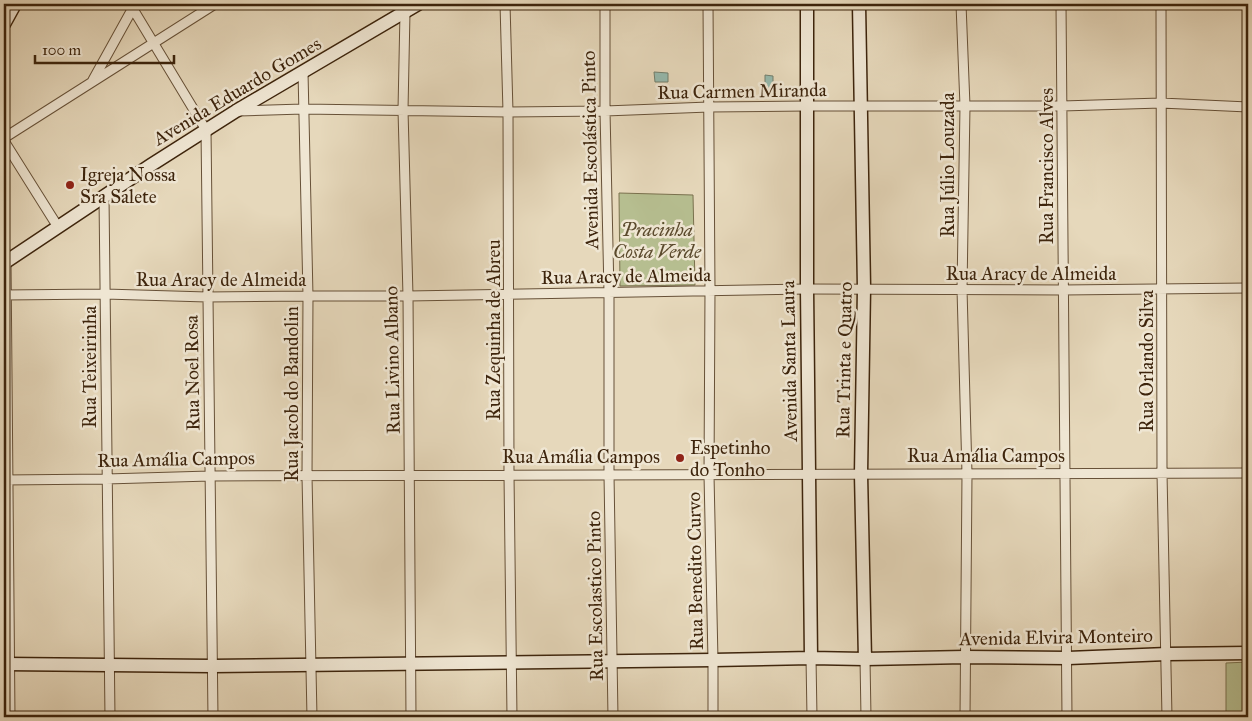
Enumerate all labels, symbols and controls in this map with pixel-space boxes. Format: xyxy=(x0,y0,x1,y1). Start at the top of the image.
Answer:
scale bar xyxy=(35,32,174,64)
street label: Avenida Eduardo Gomes xyxy=(148,32,325,151)
text: 100 m xyxy=(42,41,82,59)
street label: Avenida Escolástica Pinto xyxy=(577,50,603,251)
street label: Rua Carmen Miranda xyxy=(657,78,828,104)
street label: Rua Francisco Alves xyxy=(1035,88,1058,244)
street label: Rua Júlio Louzada xyxy=(936,91,960,238)
place label: Igreja Nossa Sra Salete xyxy=(80,163,177,208)
marker: Igreja Nossa Sra Salete xyxy=(64,179,76,191)
park label: Pracinha Costa Verde xyxy=(613,218,702,263)
street label: Rua Zequinha de Abreu xyxy=(482,239,506,421)
street label: Rua Aracy de Almeida xyxy=(946,262,1117,285)
street label: Rua Aracy de Almeida xyxy=(541,263,712,289)
street label: Rua Aracy de Almeida xyxy=(136,268,307,291)
street label: Avenida Santa Laura xyxy=(776,279,802,443)
street label: Rua Trinta e Quatro xyxy=(831,281,857,438)
street label: Rua Livino Albano xyxy=(379,285,405,434)
street label: Rua Orlando Silva xyxy=(1135,289,1158,432)
street label: Rua Teixeirinha xyxy=(78,305,101,428)
street label: Rua Jacob do Bandolin xyxy=(280,306,304,482)
street label: Rua Noel Rosa xyxy=(179,314,205,431)
place label: Espetinho do Tonho xyxy=(690,436,771,481)
street label: Rua Amália Campos xyxy=(907,444,1065,467)
street label: Rua Amália Campos xyxy=(502,445,660,468)
street label: Rua Amália Campos xyxy=(97,446,255,472)
marker: Espetinho do Tonho xyxy=(674,452,686,464)
street label: Rua Benedito Curvo xyxy=(682,491,708,650)
street label: Rua Escolastico Pinto xyxy=(582,510,608,681)
street label: Avenida Elvira Monteiro xyxy=(958,624,1153,650)

